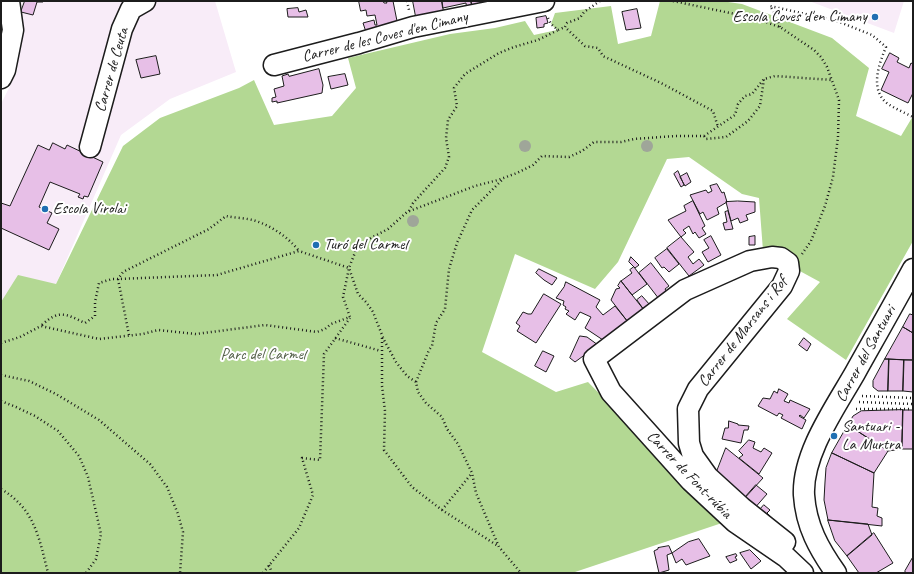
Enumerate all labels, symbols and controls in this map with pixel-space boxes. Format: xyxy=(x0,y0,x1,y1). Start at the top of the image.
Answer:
street label: Carrer de les Coves d'en Cimany xyxy=(300,7,470,67)
place label: Escola Coves d'en Cimany xyxy=(733,7,867,27)
marker: Escola Coves d'en Cimany xyxy=(870,12,880,22)
street label: Carrer de Ceuta xyxy=(91,26,133,114)
place label: Escola Virolai xyxy=(53,199,126,219)
marker: Escola Virolai xyxy=(40,204,50,214)
place label: Turó del Carmel xyxy=(324,235,407,255)
marker: Turó del Carmel xyxy=(311,240,321,250)
street label: Carrer de Marsans i Rof xyxy=(694,273,792,391)
street label: Carrer del Santuari xyxy=(832,302,900,406)
park label: Parc del Carmel xyxy=(220,345,306,365)
place label: Santuari - La Murtra xyxy=(842,417,900,455)
street label: Carrer de Font-rúbia xyxy=(642,427,736,523)
marker: Santuari - La Murtra xyxy=(829,431,839,441)

